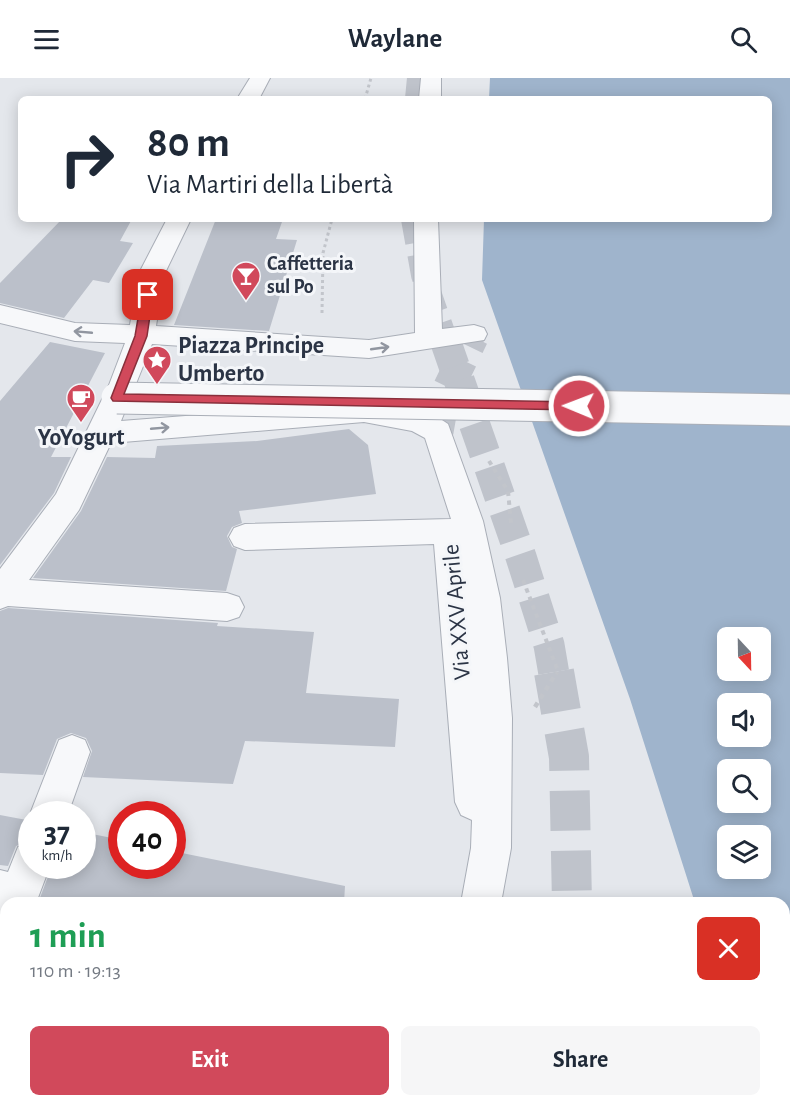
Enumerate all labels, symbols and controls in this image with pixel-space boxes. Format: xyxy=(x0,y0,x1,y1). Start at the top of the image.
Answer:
icon: menu xyxy=(30,23,63,56)
icon: search xyxy=(727,23,760,56)
text: Waylane xyxy=(348,25,442,52)
icon: right xyxy=(48,120,126,198)
text: 80 m xyxy=(147,122,230,164)
text: Via Martiri della Libertà xyxy=(147,171,393,198)
place label: Caffetteria sul Po xyxy=(267,254,354,297)
bar icon: Caffetteria sul Po xyxy=(230,260,262,302)
pin xyxy=(122,269,173,320)
icon: arrive xyxy=(131,278,164,311)
one-way arrow xyxy=(73,326,93,337)
place label: Piazza Principe Umberto xyxy=(178,334,324,386)
one-way arrow xyxy=(369,342,389,353)
place icon: Piazza Principe Umberto xyxy=(141,344,173,386)
position arrow xyxy=(547,374,611,438)
cafe icon: YoYogurt xyxy=(65,382,97,424)
one-way arrow xyxy=(149,422,169,433)
place label: YoYogurt xyxy=(38,426,124,450)
street label: Via XXV Aprile xyxy=(439,543,475,681)
north arrow xyxy=(717,627,771,681)
map controls xyxy=(717,627,771,879)
button: sound xyxy=(717,693,771,747)
button: search xyxy=(717,759,771,813)
speed limit sign: 40 xyxy=(108,801,186,879)
text: 37 xyxy=(44,818,70,848)
button: layers xyxy=(717,825,771,879)
text: km/h xyxy=(42,848,72,863)
button: close xyxy=(697,917,760,980)
text: 1 min xyxy=(30,918,106,954)
text: 110 m · 19:13 xyxy=(30,961,121,981)
button: Exit xyxy=(30,1026,389,1095)
button: Share xyxy=(401,1026,760,1095)

